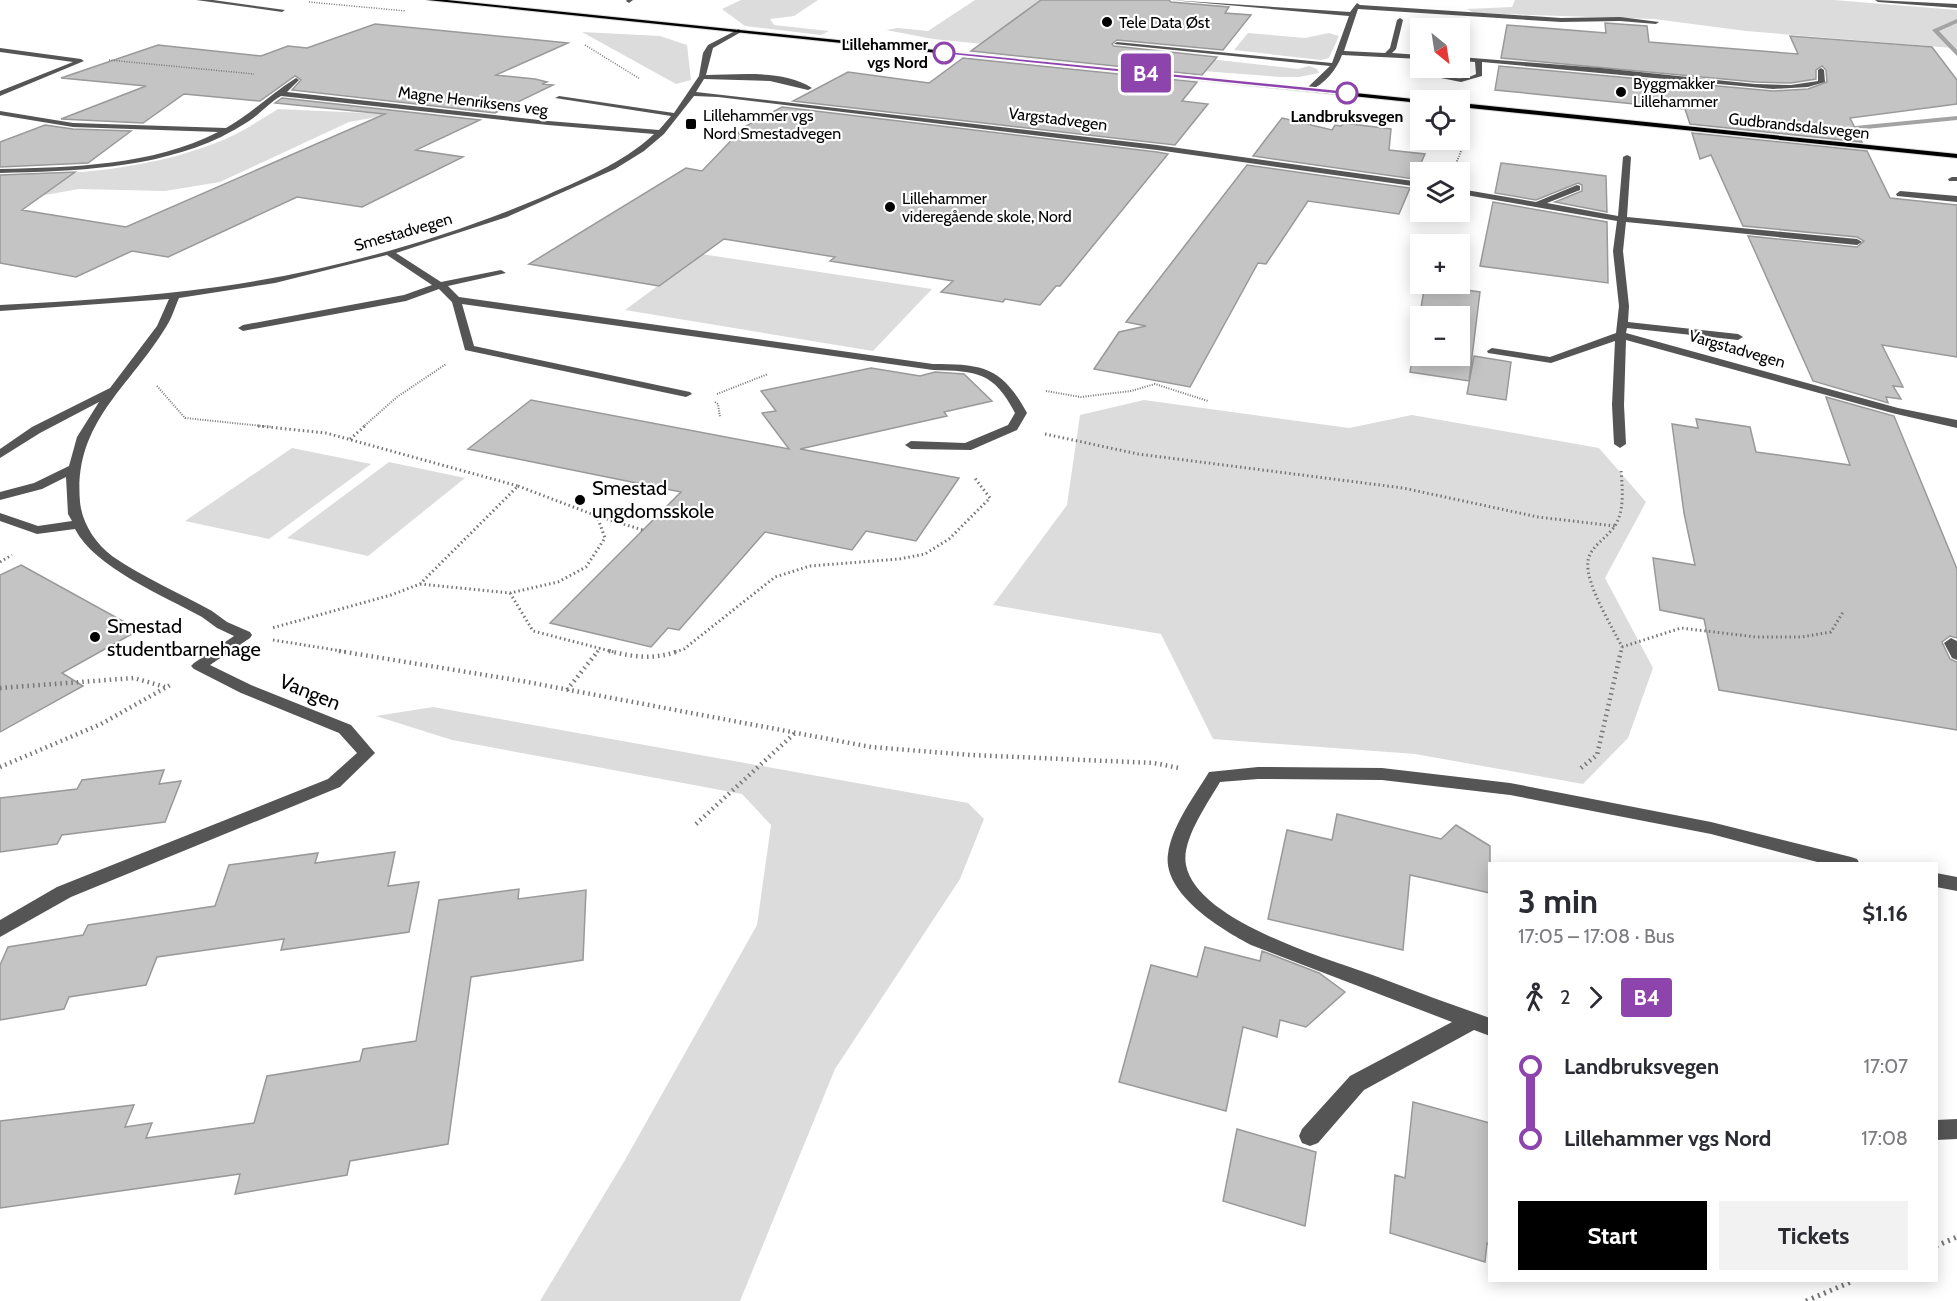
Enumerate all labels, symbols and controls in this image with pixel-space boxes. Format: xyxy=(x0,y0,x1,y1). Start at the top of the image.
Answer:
place label: Tele Data Øst xyxy=(1119,13,1210,32)
marker: Tele Data Øst xyxy=(1100,15,1114,29)
north arrow xyxy=(1410,18,1470,78)
map controls xyxy=(1410,18,1470,366)
place label: Lillehammer vgs Nord xyxy=(841,35,929,72)
marker: Lillehammer vgs Nord xyxy=(933,42,955,64)
line badge: B4 xyxy=(1119,54,1173,92)
text: B4 xyxy=(1133,61,1159,86)
place label: Byggmakker Lillehammer xyxy=(1633,74,1719,111)
street label: Magne Henriksens veg xyxy=(397,82,550,120)
marker: Landbruksvegen xyxy=(1336,82,1358,104)
marker: Byggmakker Lillehammer xyxy=(1614,85,1628,99)
button: locate xyxy=(1410,90,1470,150)
street label: Vargstadvegen xyxy=(1008,104,1109,134)
place label: Lillehammer vgs Nord Smestadvegen xyxy=(703,106,841,143)
place label: Landbruksvegen xyxy=(1291,107,1403,126)
street label: Gudbrandsdalsvegen xyxy=(1727,109,1871,143)
marker: Lillehammer vgs Nord Smestadvegen xyxy=(684,117,698,131)
button: layers xyxy=(1410,162,1470,222)
place label: Lillehammer videregående skole, Nord xyxy=(902,189,1072,226)
marker: Lillehammer videregående skole, Nord xyxy=(883,200,897,214)
street label: Smestadvegen xyxy=(352,209,454,255)
button: + xyxy=(1410,234,1470,294)
button: − xyxy=(1410,306,1470,366)
street label: Vargstadvegen xyxy=(1687,326,1787,372)
place label: Smestad ungdomsskole xyxy=(592,476,714,523)
marker: Smestad ungdomsskole xyxy=(573,493,587,507)
place label: Smestad studentbarnehage xyxy=(107,614,261,661)
marker: Smestad studentbarnehage xyxy=(88,630,102,644)
street label: Vangen xyxy=(276,669,344,715)
text: 3 min xyxy=(1518,881,1598,921)
text: $1.16 xyxy=(1862,900,1908,927)
text: 17:05 – 17:08 · Bus xyxy=(1518,924,1675,948)
icon: walk xyxy=(1518,981,1551,1014)
icon: forward xyxy=(1579,981,1612,1014)
text: 2 xyxy=(1560,985,1570,1009)
text: B4 xyxy=(1633,985,1660,1010)
text: Landbruksvegen xyxy=(1564,1053,1719,1080)
text: 17:07 xyxy=(1863,1054,1908,1078)
text: Lillehammer vgs Nord xyxy=(1564,1125,1771,1152)
text: 17:08 xyxy=(1861,1126,1908,1150)
button: Start xyxy=(1518,1201,1707,1270)
button: Tickets xyxy=(1719,1201,1908,1270)

